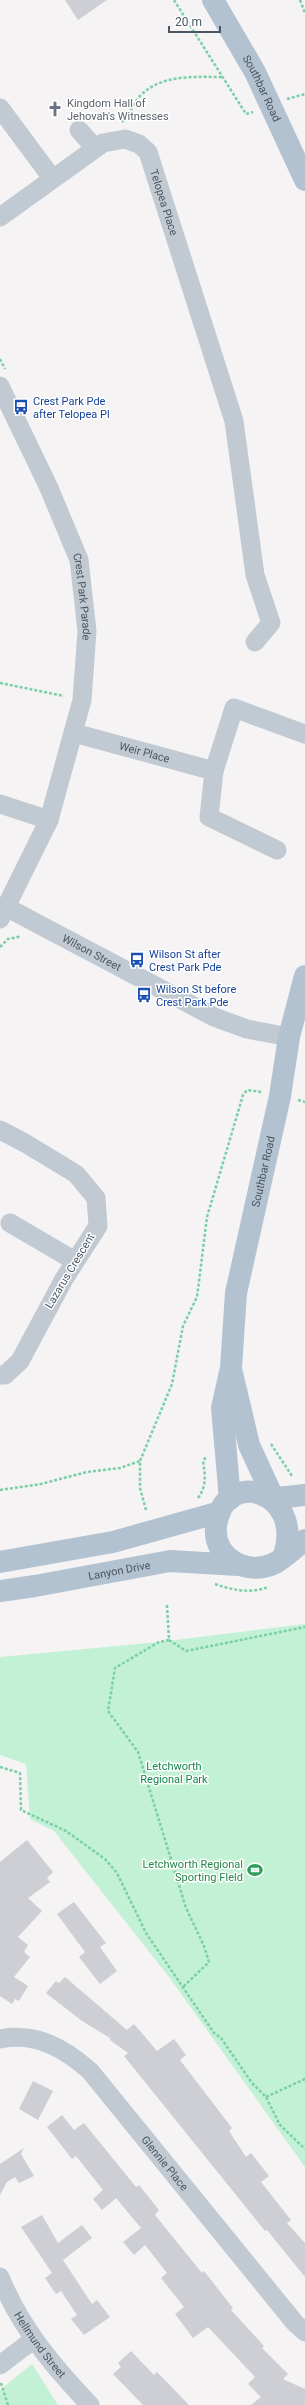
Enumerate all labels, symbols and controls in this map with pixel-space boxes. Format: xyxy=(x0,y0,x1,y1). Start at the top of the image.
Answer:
scale bar xyxy=(169,8,220,34)
text: 20 m xyxy=(175,15,202,29)
street label: Southbar Road xyxy=(240,53,284,124)
place label: Kingdom Hall of Jehovah's Witnesses xyxy=(67,97,169,123)
church icon: Kingdom Hall of Jehovah's Witnesses xyxy=(46,100,64,118)
street label: Telopea Place xyxy=(147,168,181,237)
place label: Crest Park Pde after Telopea Pl xyxy=(33,395,110,421)
bus stop icon: Crest Park Pde after Telopea Pl xyxy=(12,398,30,416)
street label: Crest Park Parade xyxy=(70,551,94,641)
street label: Weir Place xyxy=(118,739,171,765)
street label: Wilson Street xyxy=(60,931,124,973)
place label: Wilson St after Crest Park Pde xyxy=(149,948,222,974)
bus stop icon: Wilson St after Crest Park Pde xyxy=(128,951,146,969)
place label: Wilson St before Crest Park Pde xyxy=(156,983,236,1009)
bus stop icon: Wilson St before Crest Park Pde xyxy=(135,986,153,1004)
street label: Southbar Road xyxy=(249,1135,277,1208)
street label: Lazarus Crescent xyxy=(43,1231,98,1311)
street label: Lanyon Drive xyxy=(87,1558,152,1583)
park label: Letchworth Regional Park xyxy=(140,1760,208,1786)
place label: Letchworth Regional Sporting FIeld xyxy=(142,1858,243,1884)
sports icon: Letchworth Regional Sporting FIeld xyxy=(246,1861,264,1879)
street label: Glennie Place xyxy=(139,2133,191,2193)
street label: Hellmund Street xyxy=(12,2309,69,2381)

